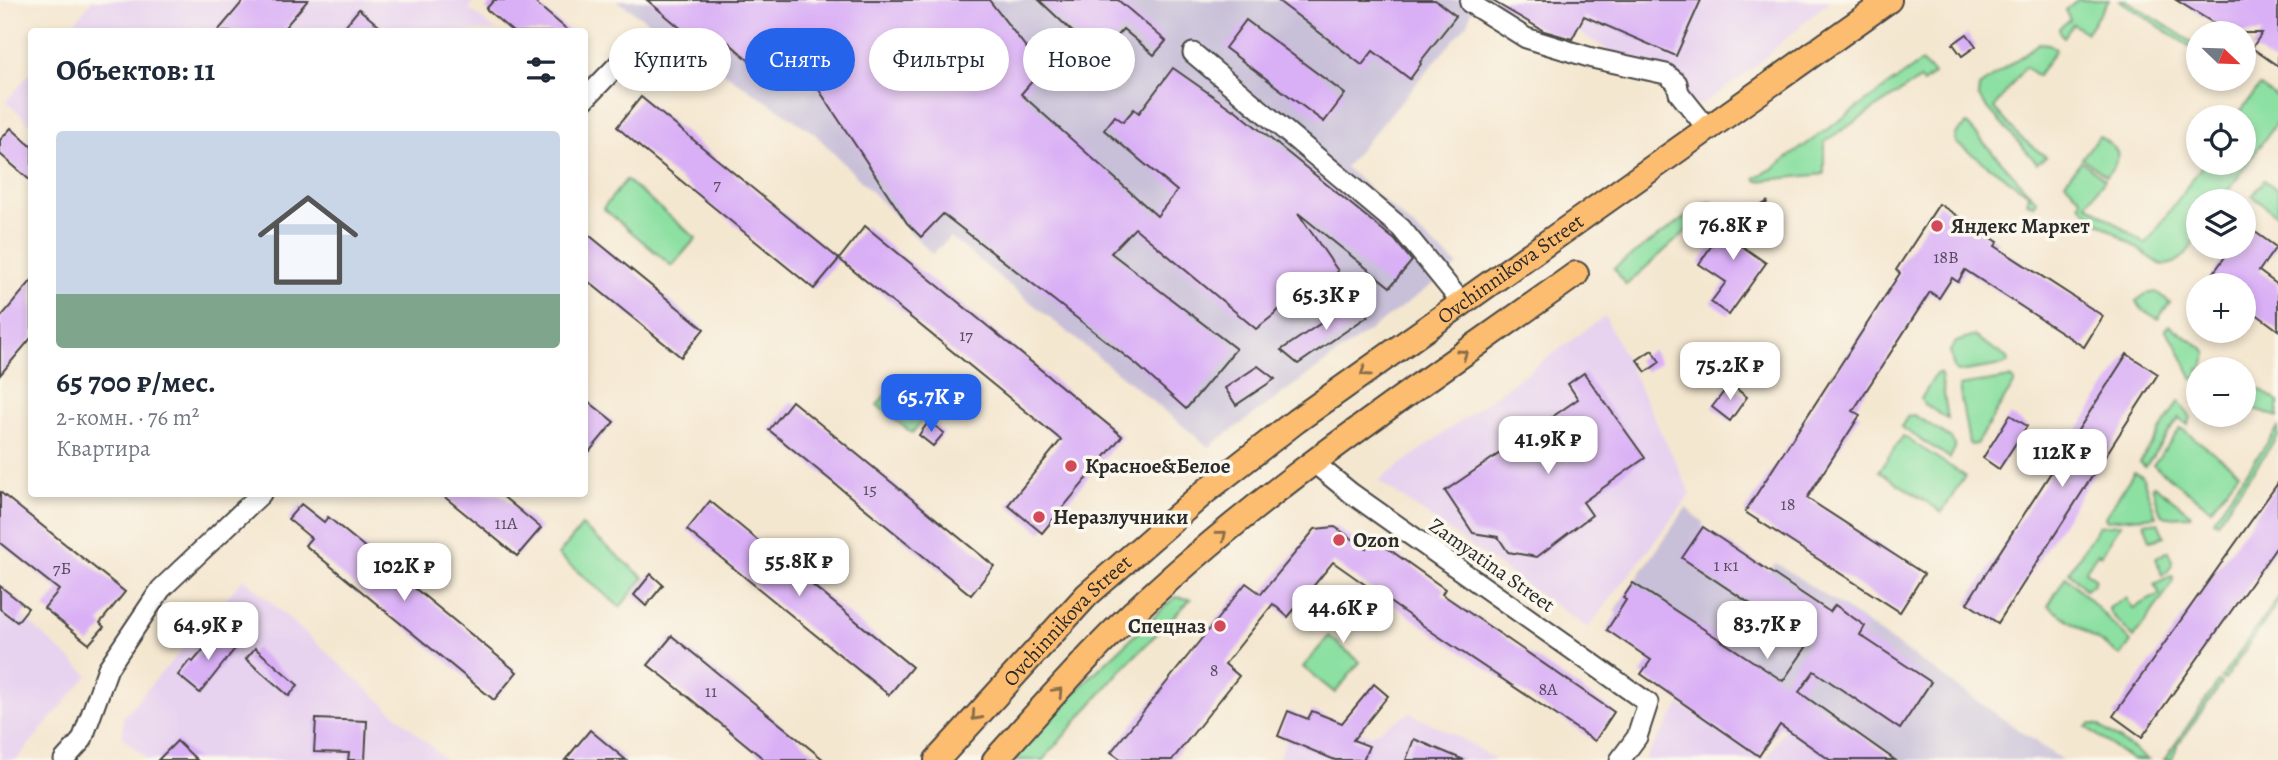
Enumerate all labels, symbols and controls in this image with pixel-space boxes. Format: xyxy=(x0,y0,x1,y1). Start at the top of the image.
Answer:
north arrow xyxy=(2186,21,2256,91)
map controls xyxy=(2186,21,2256,427)
chip: Купить xyxy=(609,28,731,91)
chip: Снять xyxy=(745,28,855,91)
chip: Фильтры xyxy=(869,28,1009,91)
chip: Новое xyxy=(1023,28,1135,91)
text: Объектов: 11 xyxy=(56,50,215,90)
icon: filters xyxy=(522,51,560,89)
button: locate xyxy=(2186,105,2256,175)
house number: 7 xyxy=(713,172,721,196)
icon: home xyxy=(245,177,371,303)
button: layers xyxy=(2186,189,2256,259)
pin: 76.8K ₽ xyxy=(1668,202,1798,262)
street label: Ovchinnikova Street xyxy=(1432,207,1589,330)
text: 76.8K ₽ xyxy=(1699,209,1767,240)
place label: Яндекс Маркет xyxy=(1951,212,2090,240)
marker: Яндекс Маркет xyxy=(1929,218,1945,234)
house number: 18В xyxy=(1933,245,1959,269)
pin: 65.3K ₽ xyxy=(1261,272,1391,332)
button: + xyxy=(2186,273,2256,343)
text: 65.3K ₽ xyxy=(1292,279,1360,310)
house number: 17 xyxy=(959,323,973,347)
pin: 75.2K ₽ xyxy=(1665,342,1795,402)
text: 75.2K ₽ xyxy=(1696,349,1764,380)
one-way arrow xyxy=(1455,350,1468,362)
button: − xyxy=(2186,357,2256,427)
text: 65 700 ₽/мес. xyxy=(56,362,216,402)
one-way arrow xyxy=(1360,364,1373,376)
pin: 65.7K ₽ xyxy=(866,374,996,434)
text: 65.7K ₽ xyxy=(897,381,965,412)
text: 2-комн. · 76 m² xyxy=(56,402,199,433)
pin: 41.9K ₽ xyxy=(1483,416,1613,476)
text: 41.9K ₽ xyxy=(1515,423,1581,454)
pin: 112K ₽ xyxy=(2005,430,2119,489)
text: Квартира xyxy=(56,433,151,464)
text: 112K ₽ xyxy=(2033,436,2091,467)
place label: Красное&Белое xyxy=(1085,452,1231,480)
marker: Красное&Белое xyxy=(1063,458,1079,474)
house number: 15 xyxy=(863,477,877,501)
house number: 18 xyxy=(1781,492,1795,516)
place label: Неразлучники xyxy=(1053,503,1188,531)
marker: Неразлучники xyxy=(1031,509,1047,525)
house number: 11А xyxy=(495,511,518,535)
street label: Zamyatina Street xyxy=(1424,511,1561,619)
place label: Ozon xyxy=(1353,526,1400,554)
one-way arrow xyxy=(1214,531,1227,543)
marker: Ozon xyxy=(1331,532,1347,548)
pin: 55.8K ₽ xyxy=(734,538,864,598)
pin: 102K ₽ xyxy=(347,544,461,603)
text: 55.8K ₽ xyxy=(765,545,833,576)
street label: Ovchinnikova Street xyxy=(997,548,1138,692)
text: 102K ₽ xyxy=(373,550,435,581)
house number: 1 к1 xyxy=(1713,553,1739,577)
house number: 7Б xyxy=(53,556,71,580)
pin: 44.6K ₽ xyxy=(1278,586,1408,645)
text: 44.6K ₽ xyxy=(1308,592,1378,623)
pin: 64.9K ₽ xyxy=(143,602,273,662)
pin: 83.7K ₽ xyxy=(1702,602,1832,661)
text: 83.7K ₽ xyxy=(1733,608,1801,639)
text: 64.9K ₽ xyxy=(173,609,243,640)
place label: Спецназ xyxy=(1128,612,1206,640)
marker: Спецназ xyxy=(1212,618,1228,634)
house number: 8 xyxy=(1210,658,1218,682)
house number: 8А xyxy=(1538,677,1558,701)
house number: 11 xyxy=(705,679,717,703)
one-way arrow xyxy=(1049,687,1062,700)
one-way arrow xyxy=(972,708,984,721)

